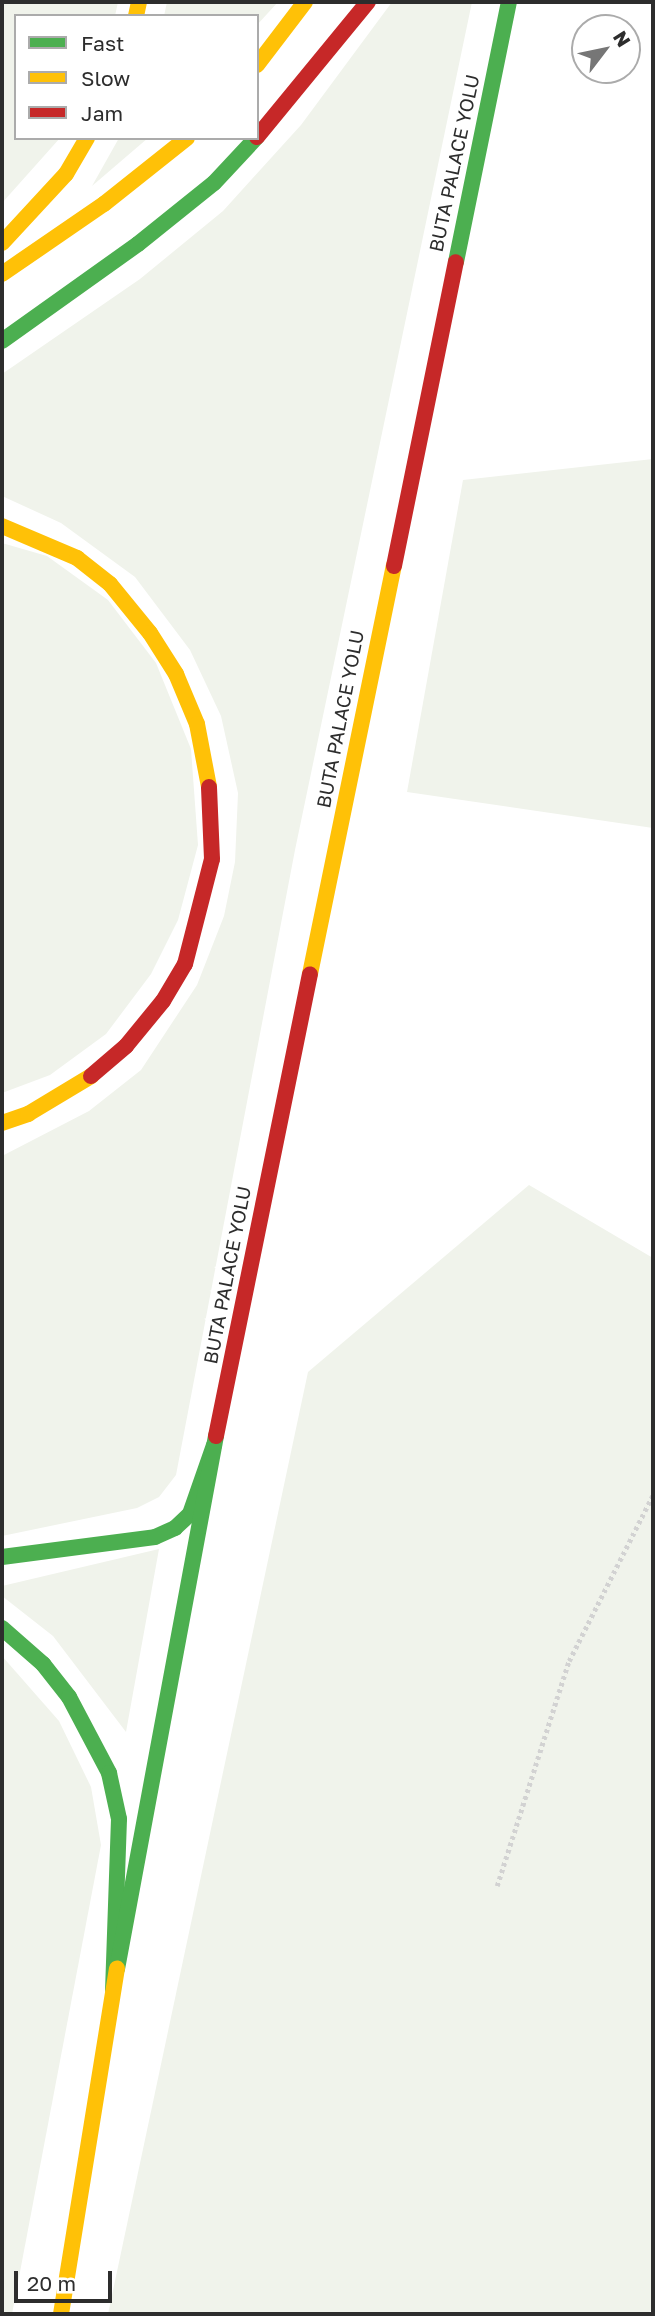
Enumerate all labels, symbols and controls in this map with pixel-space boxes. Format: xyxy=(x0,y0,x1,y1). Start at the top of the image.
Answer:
legend xyxy=(14,14,259,140)
north arrow xyxy=(571,14,641,84)
text: N xyxy=(609,26,636,51)
text: Fast xyxy=(81,30,124,56)
text: Slow xyxy=(81,65,130,91)
street label: BUTA PALACE YOLU xyxy=(424,72,484,254)
text: Jam xyxy=(81,100,123,126)
street label: BUTA PALACE YOLU xyxy=(312,628,368,810)
street label: BUTA PALACE YOLU xyxy=(199,1184,255,1366)
scale bar xyxy=(18,2256,116,2300)
text: 20 m xyxy=(27,2270,76,2296)

